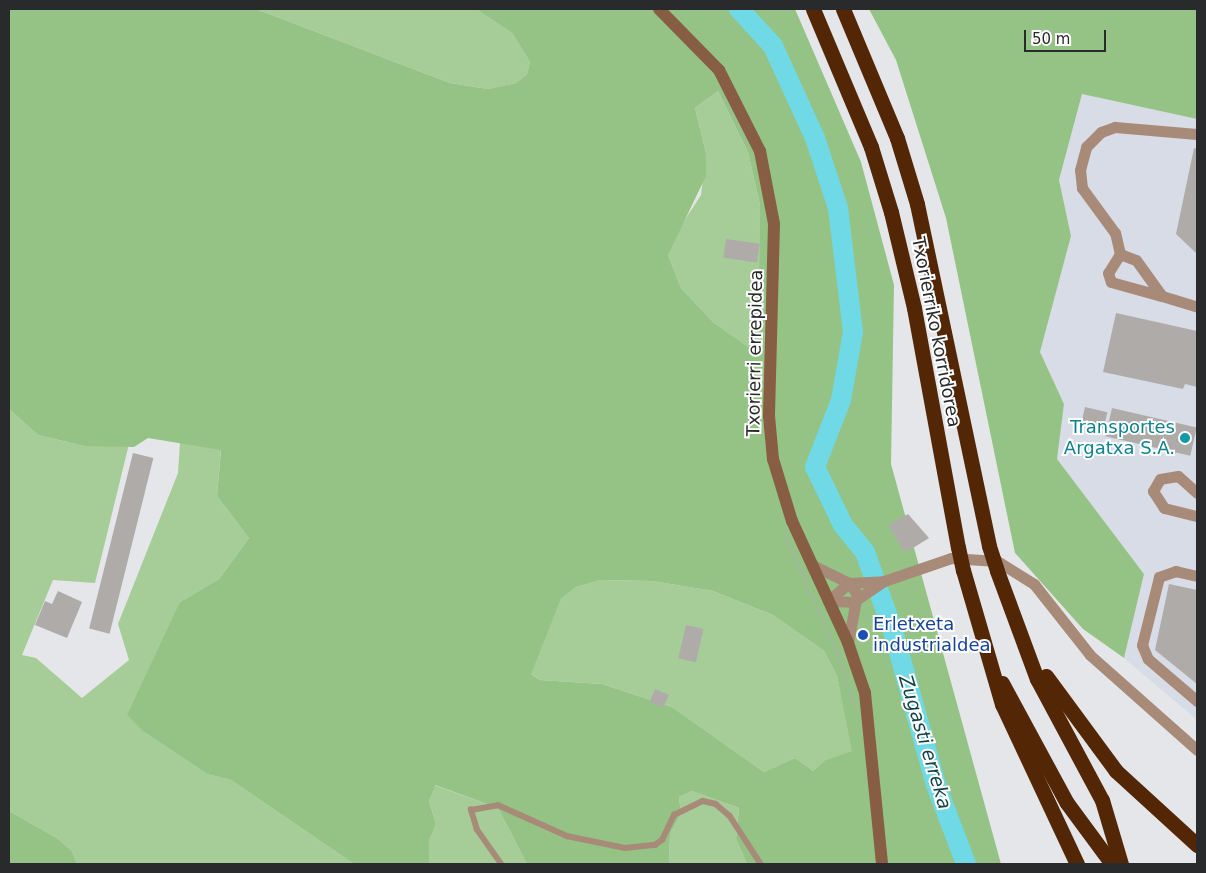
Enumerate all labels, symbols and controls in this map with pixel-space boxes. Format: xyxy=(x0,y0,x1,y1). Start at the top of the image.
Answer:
scale bar xyxy=(1026,20,1108,52)
text: 50 m xyxy=(1032,30,1070,48)
street label: Txorierriko korridorea xyxy=(907,235,965,429)
street label: Txorierri errepidea xyxy=(743,269,767,437)
place label: Transportes Argatxa S.A. xyxy=(1064,417,1175,459)
marker: Transportes Argatxa S.A. xyxy=(1179,432,1191,444)
place label: Erletxeta industrialdea xyxy=(873,614,991,656)
marker: Erletxeta industrialdea xyxy=(857,629,869,641)
water label: Zugasti erreka xyxy=(894,672,956,812)

